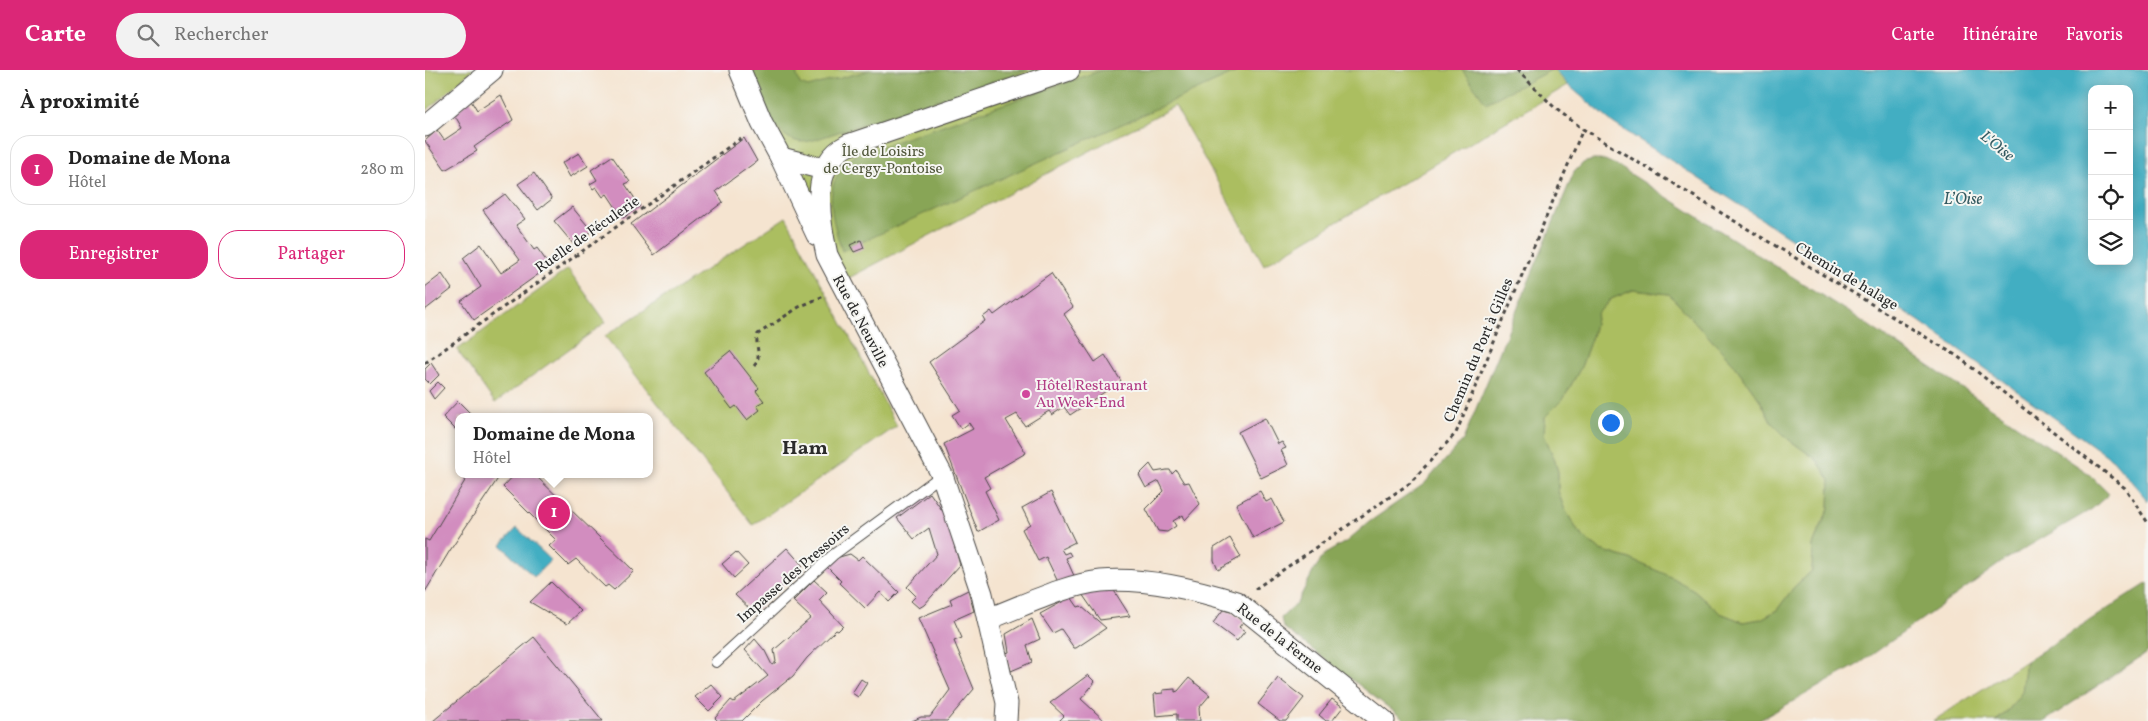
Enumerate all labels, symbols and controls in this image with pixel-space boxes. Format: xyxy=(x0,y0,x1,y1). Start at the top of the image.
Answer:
search box xyxy=(116,13,466,58)
text: Carte xyxy=(25,18,86,52)
icon: search xyxy=(134,21,162,49)
text: Rechercher xyxy=(174,22,268,48)
text: Carte xyxy=(1891,23,1934,48)
text: Itinéraire xyxy=(1962,23,2038,48)
text: Favoris xyxy=(2066,23,2123,48)
map controls xyxy=(2088,85,2133,265)
button: + xyxy=(2088,85,2133,130)
text: À proximité xyxy=(20,88,139,117)
water label: L'Oise xyxy=(1975,126,2018,167)
button: − xyxy=(2088,130,2133,175)
park label: Île de Loisirs de Cergy-Pontoise xyxy=(823,142,943,180)
text: Domaine de Mona xyxy=(68,146,231,172)
text: 1 xyxy=(34,159,40,181)
text: 280 m xyxy=(360,159,404,181)
text: Hôtel xyxy=(68,172,106,194)
button: locate xyxy=(2088,175,2133,220)
water label: L’Oise xyxy=(1944,189,1982,211)
street label: Ruelle de Féculerie xyxy=(531,191,644,279)
button: layers xyxy=(2088,220,2133,265)
button: Enregistrer xyxy=(20,230,208,279)
button: Partager xyxy=(218,230,405,279)
street label: Chemin de halage xyxy=(1791,238,1902,316)
street label: Rue de Neuville xyxy=(826,272,893,372)
street label: Chemin du Port à Gilles xyxy=(1439,275,1519,426)
place label: Hôtel Restaurant Au Week-End xyxy=(1036,376,1148,414)
marker: Hôtel Restaurant Au Week-End xyxy=(1020,388,1032,400)
your location xyxy=(1598,410,1624,436)
popup xyxy=(455,413,653,478)
text: Domaine de Mona xyxy=(473,422,635,448)
district label: Ham xyxy=(782,435,828,463)
text: Hôtel xyxy=(473,448,511,470)
pin: 1 xyxy=(538,494,570,532)
street label: Impasse des Pressoirs xyxy=(733,519,855,629)
street label: Rue de la Ferme xyxy=(1232,599,1326,679)

